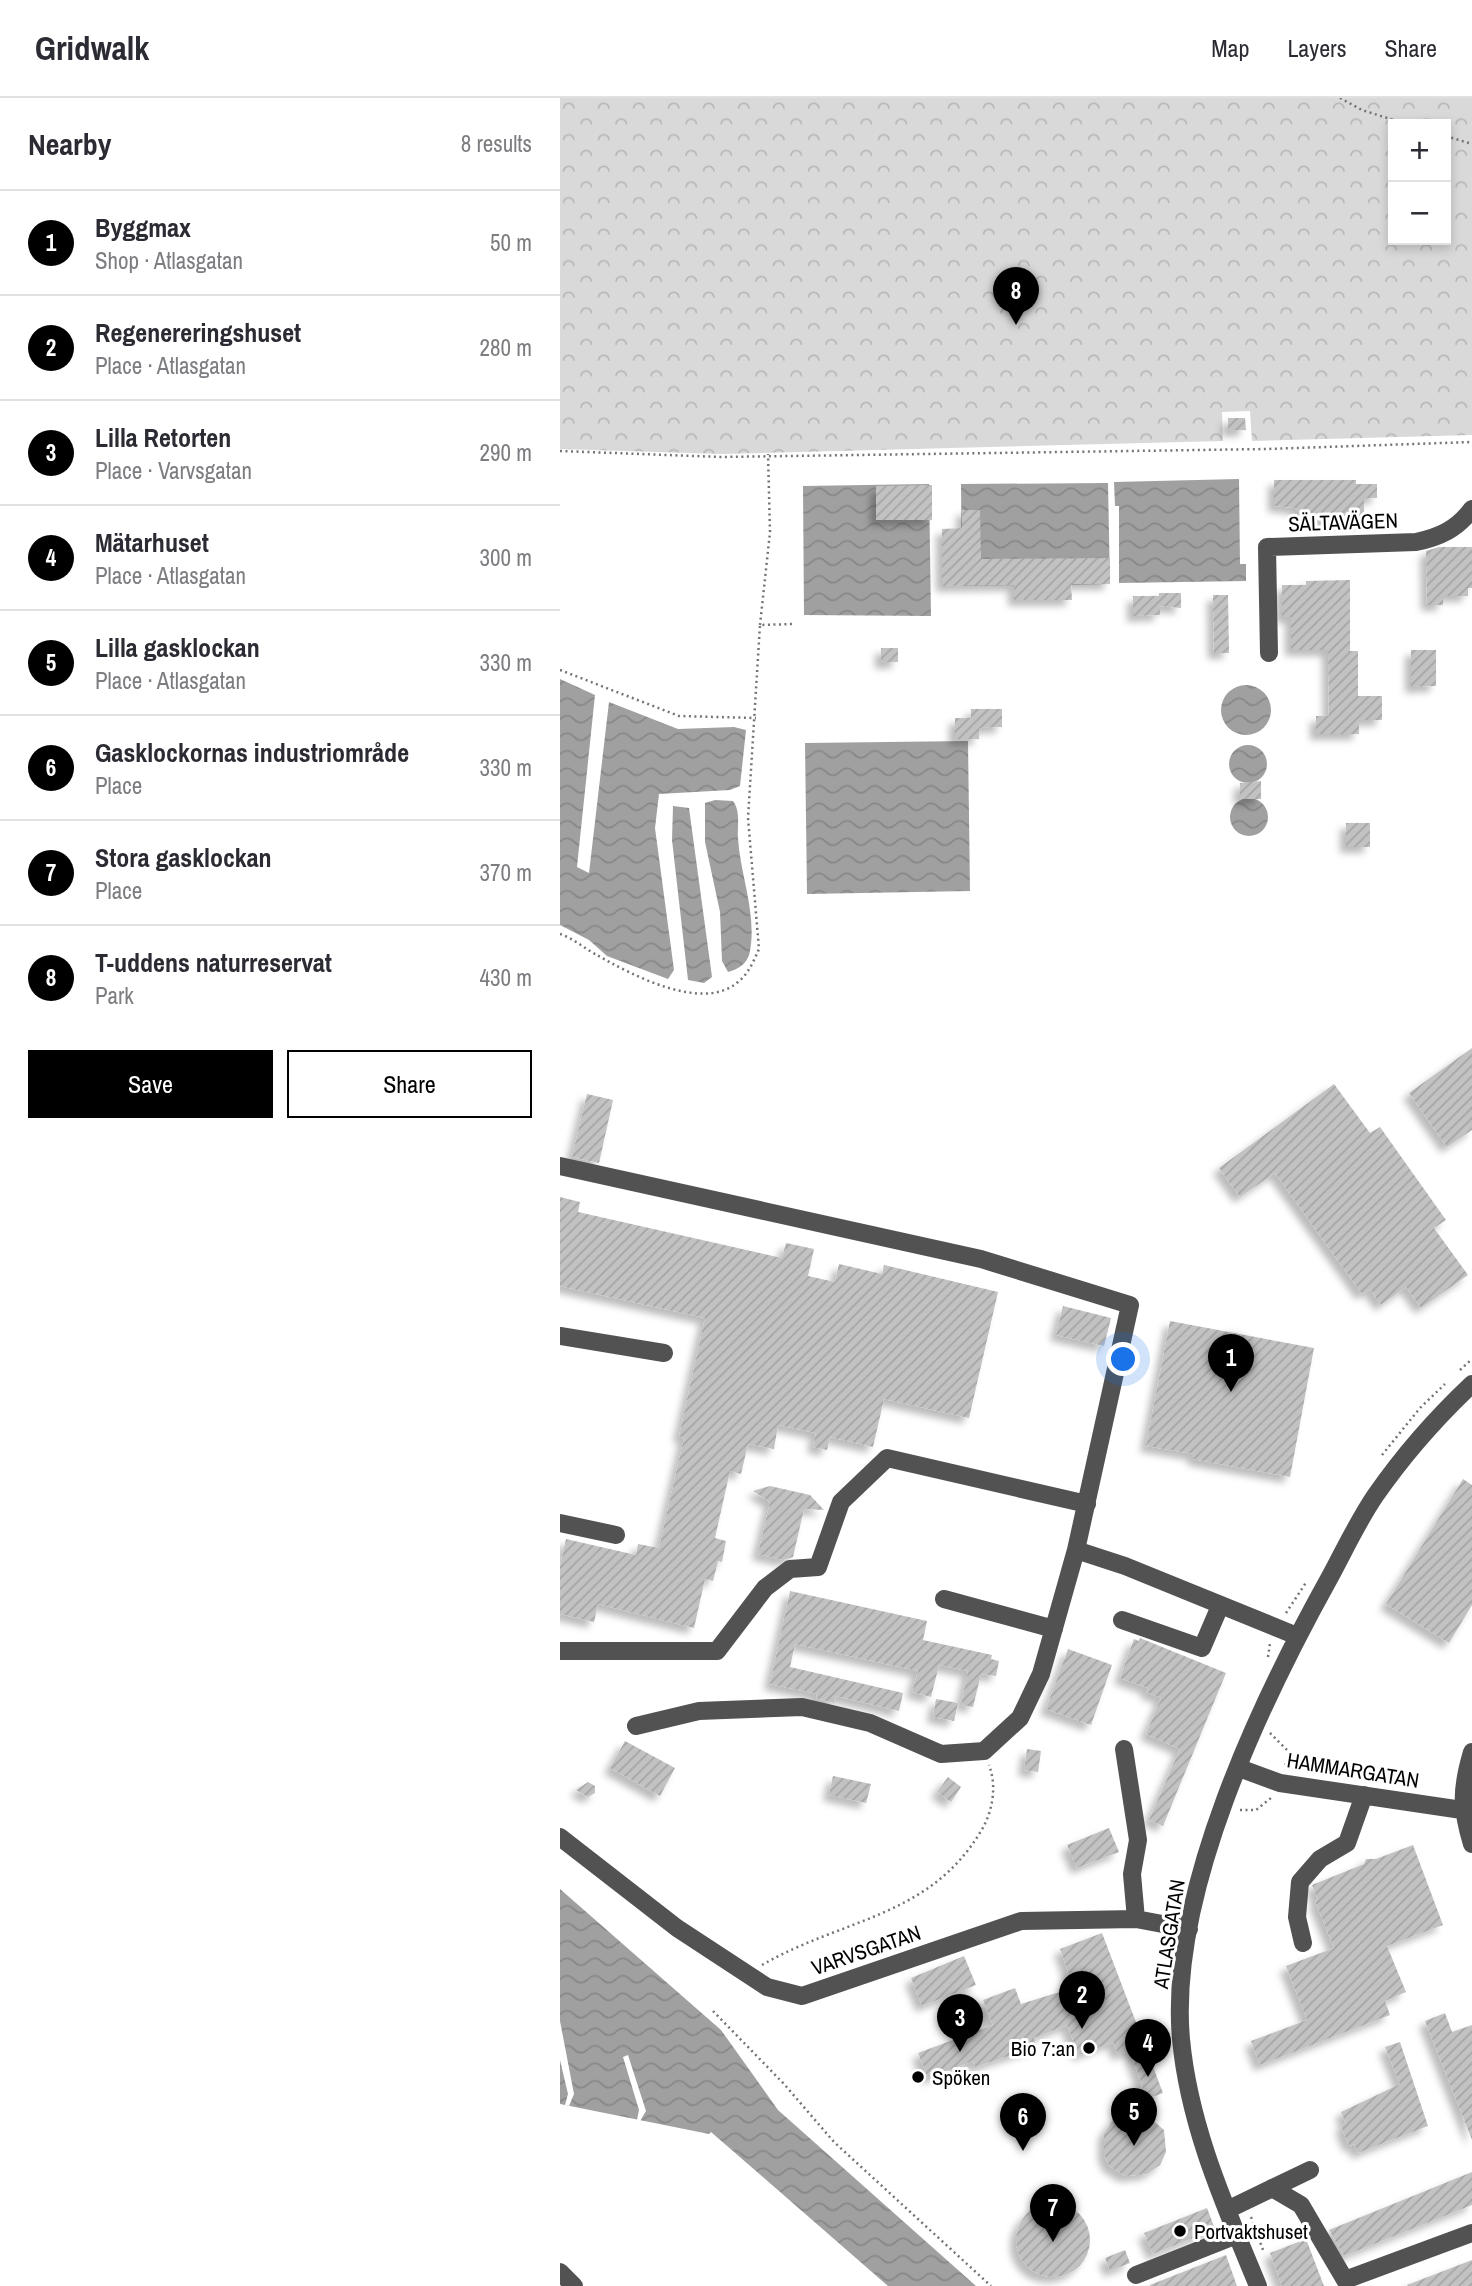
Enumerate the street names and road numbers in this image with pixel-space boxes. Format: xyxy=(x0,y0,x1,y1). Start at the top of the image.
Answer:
street label: SÄLTAVÄGEN xyxy=(1288,506,1398,538)
street label: HAMMARGATAN xyxy=(1285,1745,1421,1795)
street label: ATLASGATAN xyxy=(1146,1877,1192,1992)
street label: VARVSGATAN xyxy=(808,1918,924,1982)

